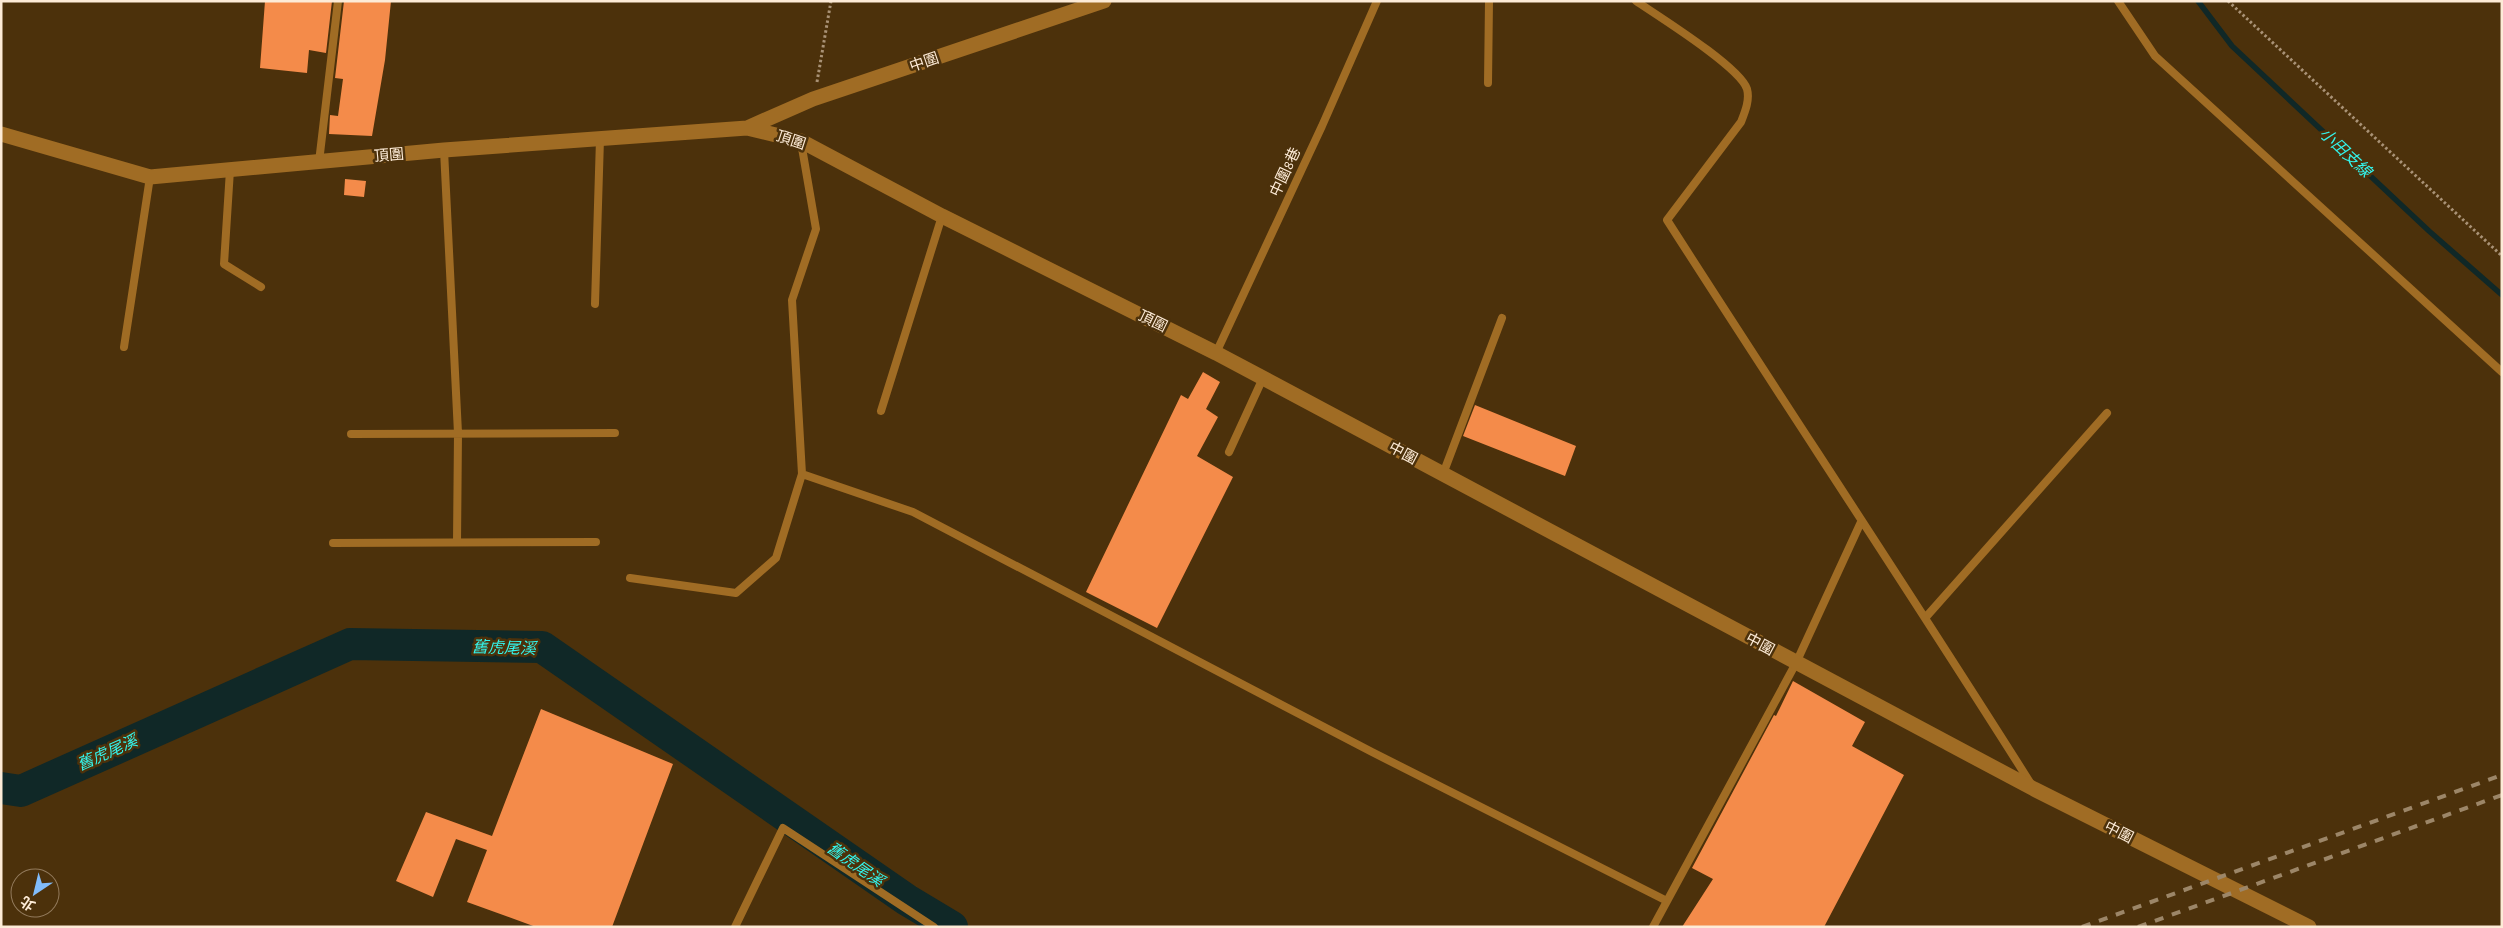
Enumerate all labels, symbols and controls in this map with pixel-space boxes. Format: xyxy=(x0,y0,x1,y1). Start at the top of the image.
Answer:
street label: 中圍 xyxy=(907,50,941,74)
water label: 小田支線 xyxy=(2316,124,2376,182)
street label: 頂圍 xyxy=(774,129,807,152)
street label: 中圍8巷 xyxy=(1267,145,1303,199)
street label: 頂圍 xyxy=(373,147,405,164)
street label: 頂圍 xyxy=(1136,308,1170,335)
street label: 中圍 xyxy=(1386,439,1420,467)
street label: 中圍 xyxy=(1743,630,1777,658)
water label: 舊虎尾溪 xyxy=(472,638,538,657)
water label: 舊虎尾溪 xyxy=(75,731,142,773)
street label: 中圍 xyxy=(2102,818,2136,846)
water label: 舊虎尾溪 xyxy=(825,839,888,891)
north arrow xyxy=(10,868,60,918)
text: 北 xyxy=(18,893,38,913)

